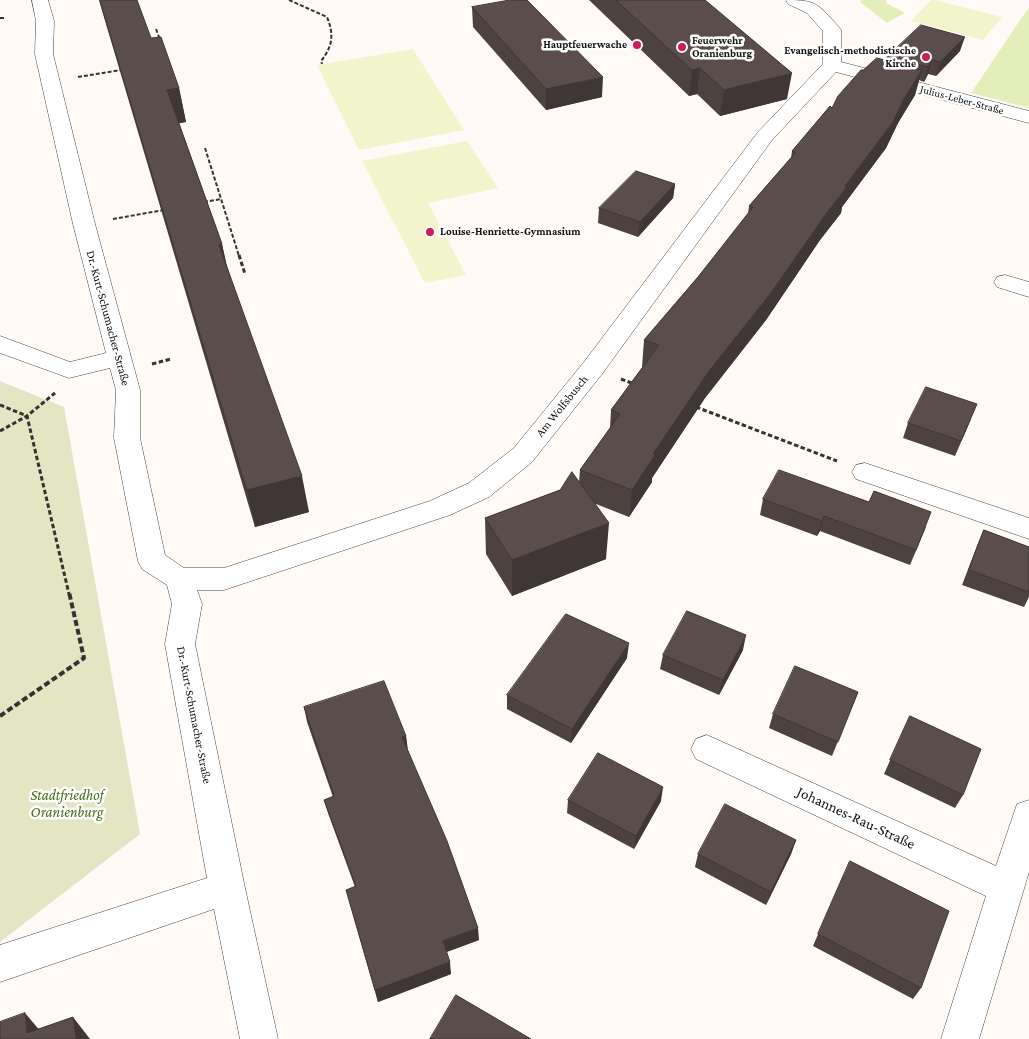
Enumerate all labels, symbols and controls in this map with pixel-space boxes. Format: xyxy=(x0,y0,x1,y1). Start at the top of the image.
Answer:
place label: Feuerwehr Oranienburg xyxy=(692,34,752,60)
place label: Hauptfeuerwache xyxy=(543,38,627,52)
marker: Hauptfeuerwache xyxy=(631,39,643,51)
marker: Feuerwehr Oranienburg xyxy=(676,41,688,53)
place label: Evangelisch-methodistische Kirche xyxy=(784,44,916,70)
marker: Evangelisch-methodistische Kirche xyxy=(920,51,932,63)
street label: Julius-Leber-Straße xyxy=(919,82,1005,118)
place label: Louise-Henriette-Gymnasium xyxy=(440,225,581,239)
marker: Louise-Henriette-Gymnasium xyxy=(424,226,436,238)
street label: Dr.-Kurt-Schumacher-Straße xyxy=(83,249,133,387)
street label: Am Wolfsbusch xyxy=(533,372,591,440)
street label: Dr.-Kurt-Schumacher-Straße xyxy=(174,645,214,785)
street label: Johannes-Rau-Straße xyxy=(794,783,918,853)
park label: Stadtfriedhof Oranienburg xyxy=(30,786,104,821)

